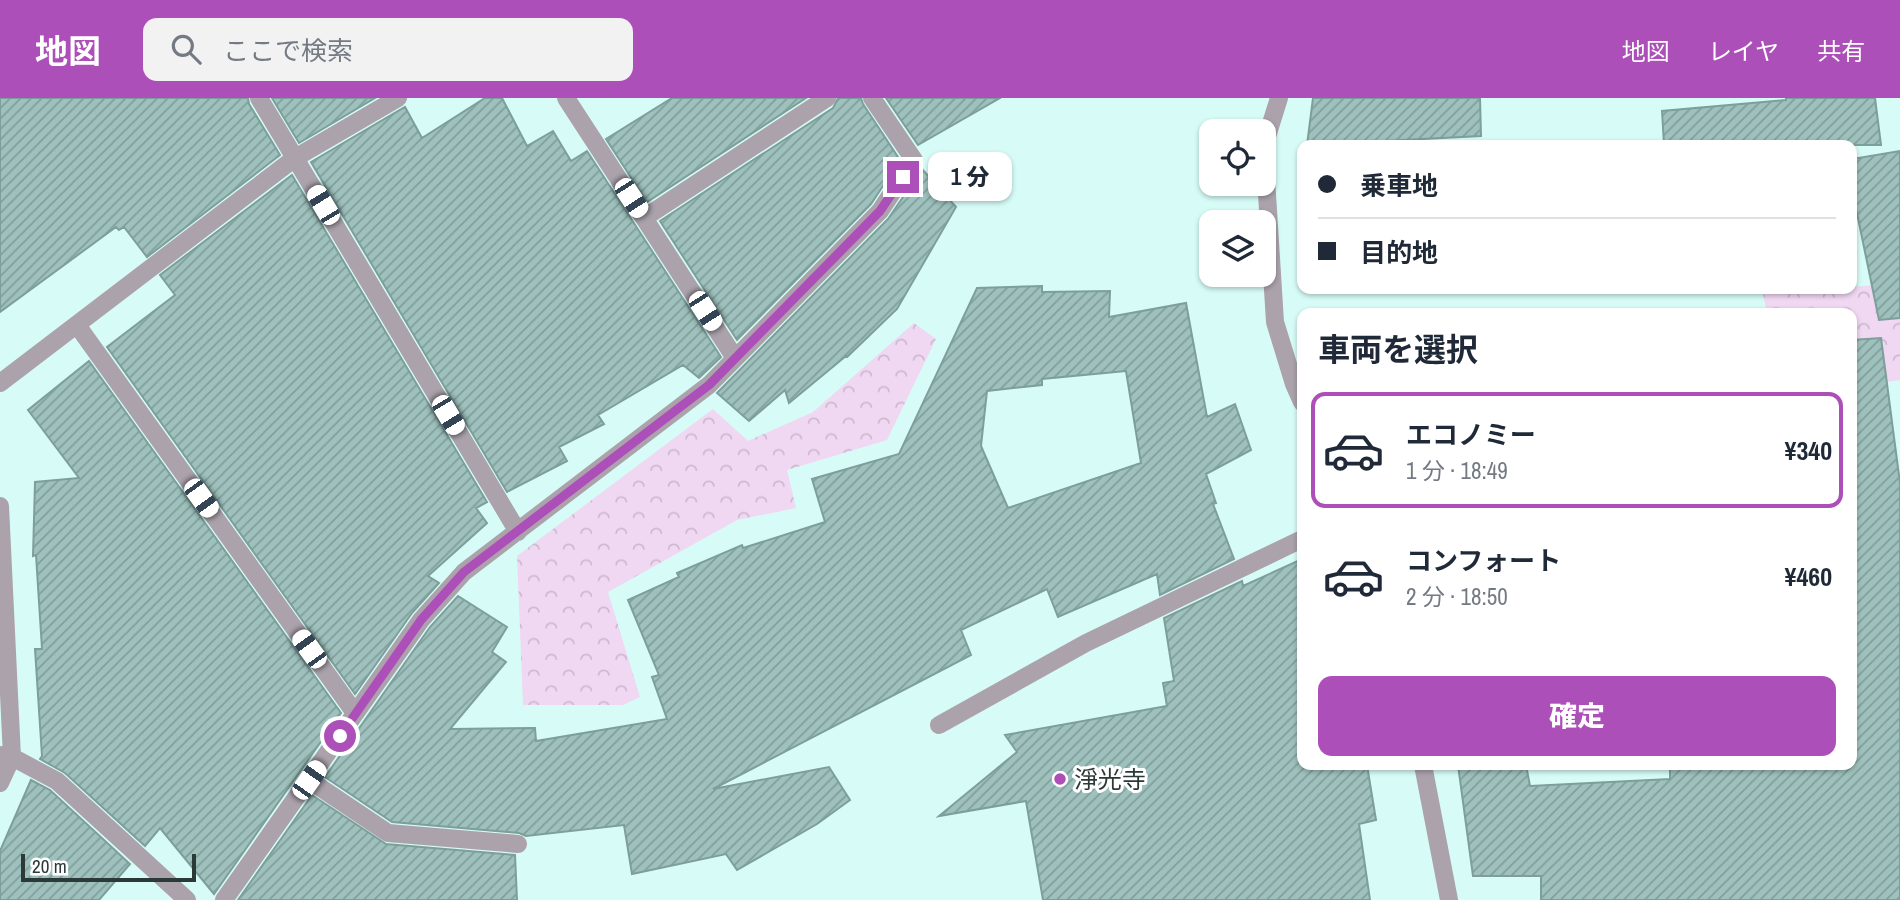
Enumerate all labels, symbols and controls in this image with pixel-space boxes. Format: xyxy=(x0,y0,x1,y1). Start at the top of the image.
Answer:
search box xyxy=(143,18,633,81)
text: 地図 xyxy=(35,29,101,73)
icon: search xyxy=(167,30,205,68)
text: ここで検索 xyxy=(223,33,353,68)
text: 地図 xyxy=(1622,35,1670,67)
text: レイヤ xyxy=(1708,35,1779,67)
text: 共有 xyxy=(1817,35,1865,67)
map controls xyxy=(1199,119,1276,287)
button: locate xyxy=(1199,119,1276,196)
callout: 1 分 xyxy=(928,153,1012,202)
route end xyxy=(887,161,919,193)
text: 1 分 xyxy=(951,161,989,192)
text: 乗車地 xyxy=(1360,168,1438,203)
car xyxy=(611,175,652,221)
car xyxy=(304,182,343,228)
button: layers xyxy=(1199,210,1276,287)
text: 目的地 xyxy=(1360,235,1438,270)
car xyxy=(685,288,726,334)
text: 車両を選択 xyxy=(1318,328,1478,371)
car xyxy=(429,392,468,438)
text: エコノミー xyxy=(1406,417,1536,452)
icon: car xyxy=(1322,419,1385,482)
text: ¥340 xyxy=(1785,433,1832,468)
text: 1 分 · 18:49 xyxy=(1406,455,1508,486)
car xyxy=(181,475,222,521)
text: コンフォート xyxy=(1406,543,1561,578)
icon: car xyxy=(1322,545,1385,608)
text: ¥460 xyxy=(1785,559,1832,594)
text: 2 分 · 18:50 xyxy=(1406,581,1508,612)
car xyxy=(289,626,330,672)
button: 確定 xyxy=(1318,676,1836,756)
route start xyxy=(324,720,356,752)
car xyxy=(289,757,330,803)
place label: 淨光寺 xyxy=(1074,763,1146,795)
marker: 淨光寺 xyxy=(1052,771,1068,787)
scale bar xyxy=(21,851,196,883)
text: 20 m xyxy=(32,853,67,879)

